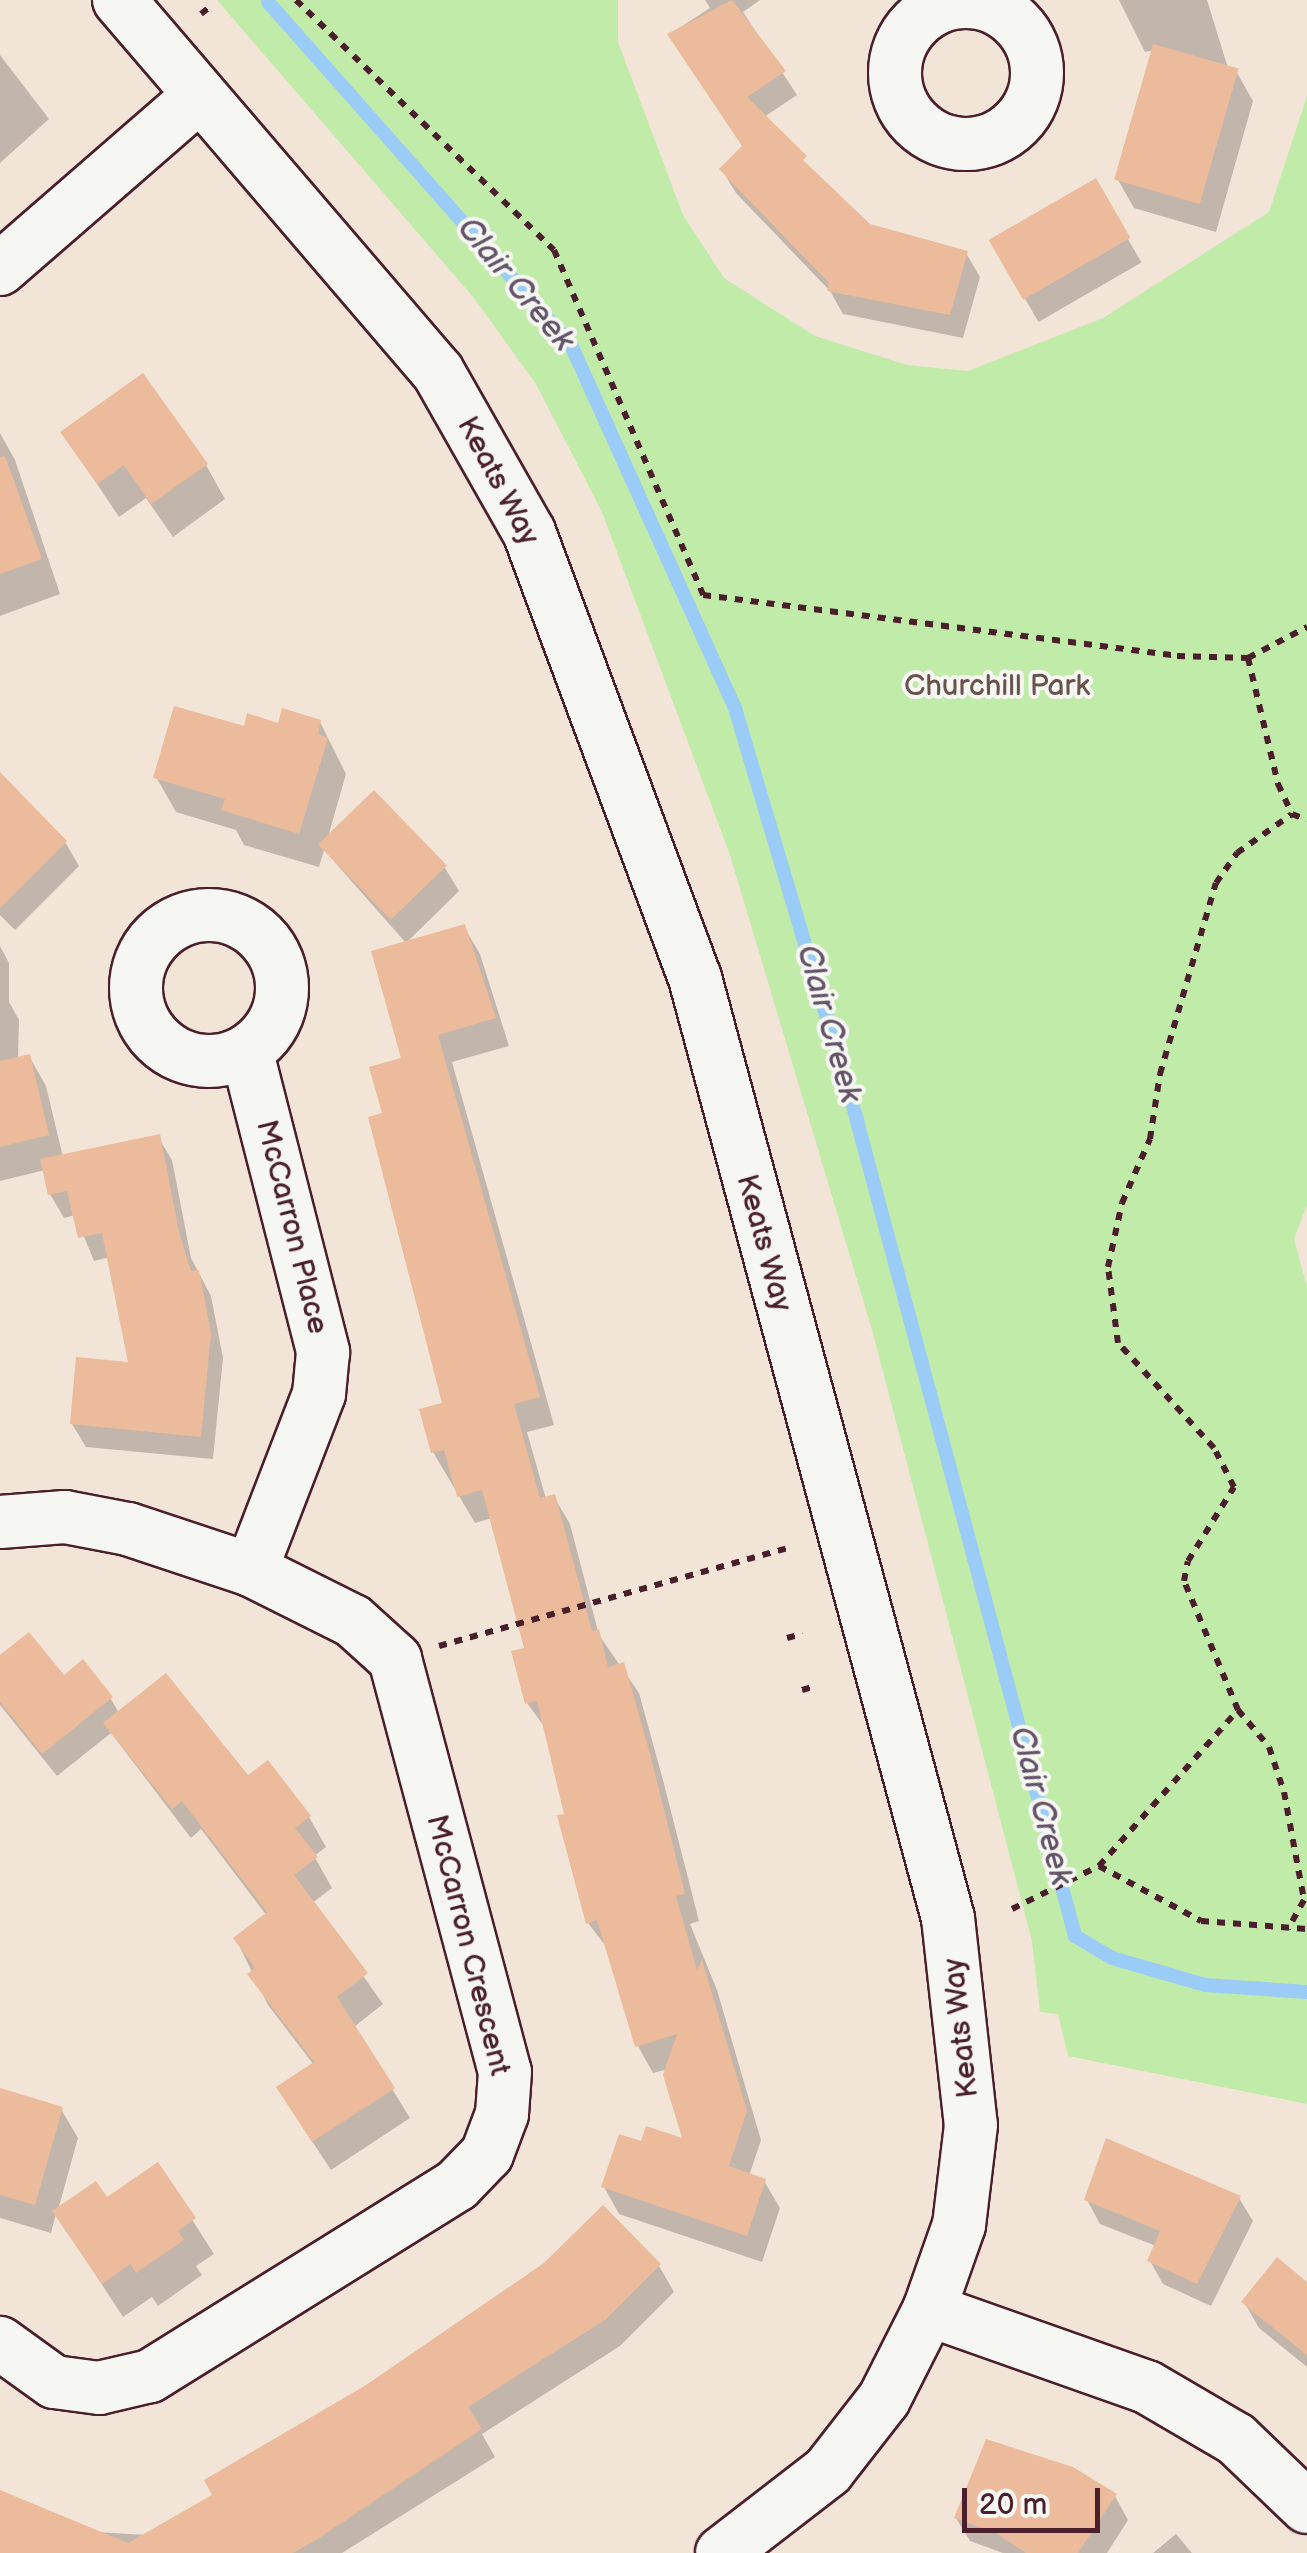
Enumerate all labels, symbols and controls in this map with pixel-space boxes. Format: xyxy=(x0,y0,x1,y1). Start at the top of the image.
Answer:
water label: Clair Creek xyxy=(448,210,582,360)
street label: Keats Way xyxy=(449,410,547,552)
park label: Churchill Park xyxy=(904,668,1090,704)
water label: Clair Creek xyxy=(787,941,869,1107)
street label: McCarron Place xyxy=(248,1116,336,1338)
street label: Keats Way xyxy=(728,1170,800,1316)
water label: Clair Creek xyxy=(1000,1723,1080,1889)
street label: McCarron Crescent xyxy=(418,1811,518,2079)
street label: Keats Way xyxy=(936,1956,986,2100)
scale bar xyxy=(967,2468,1104,2530)
text: 20 m xyxy=(979,2487,1047,2523)

